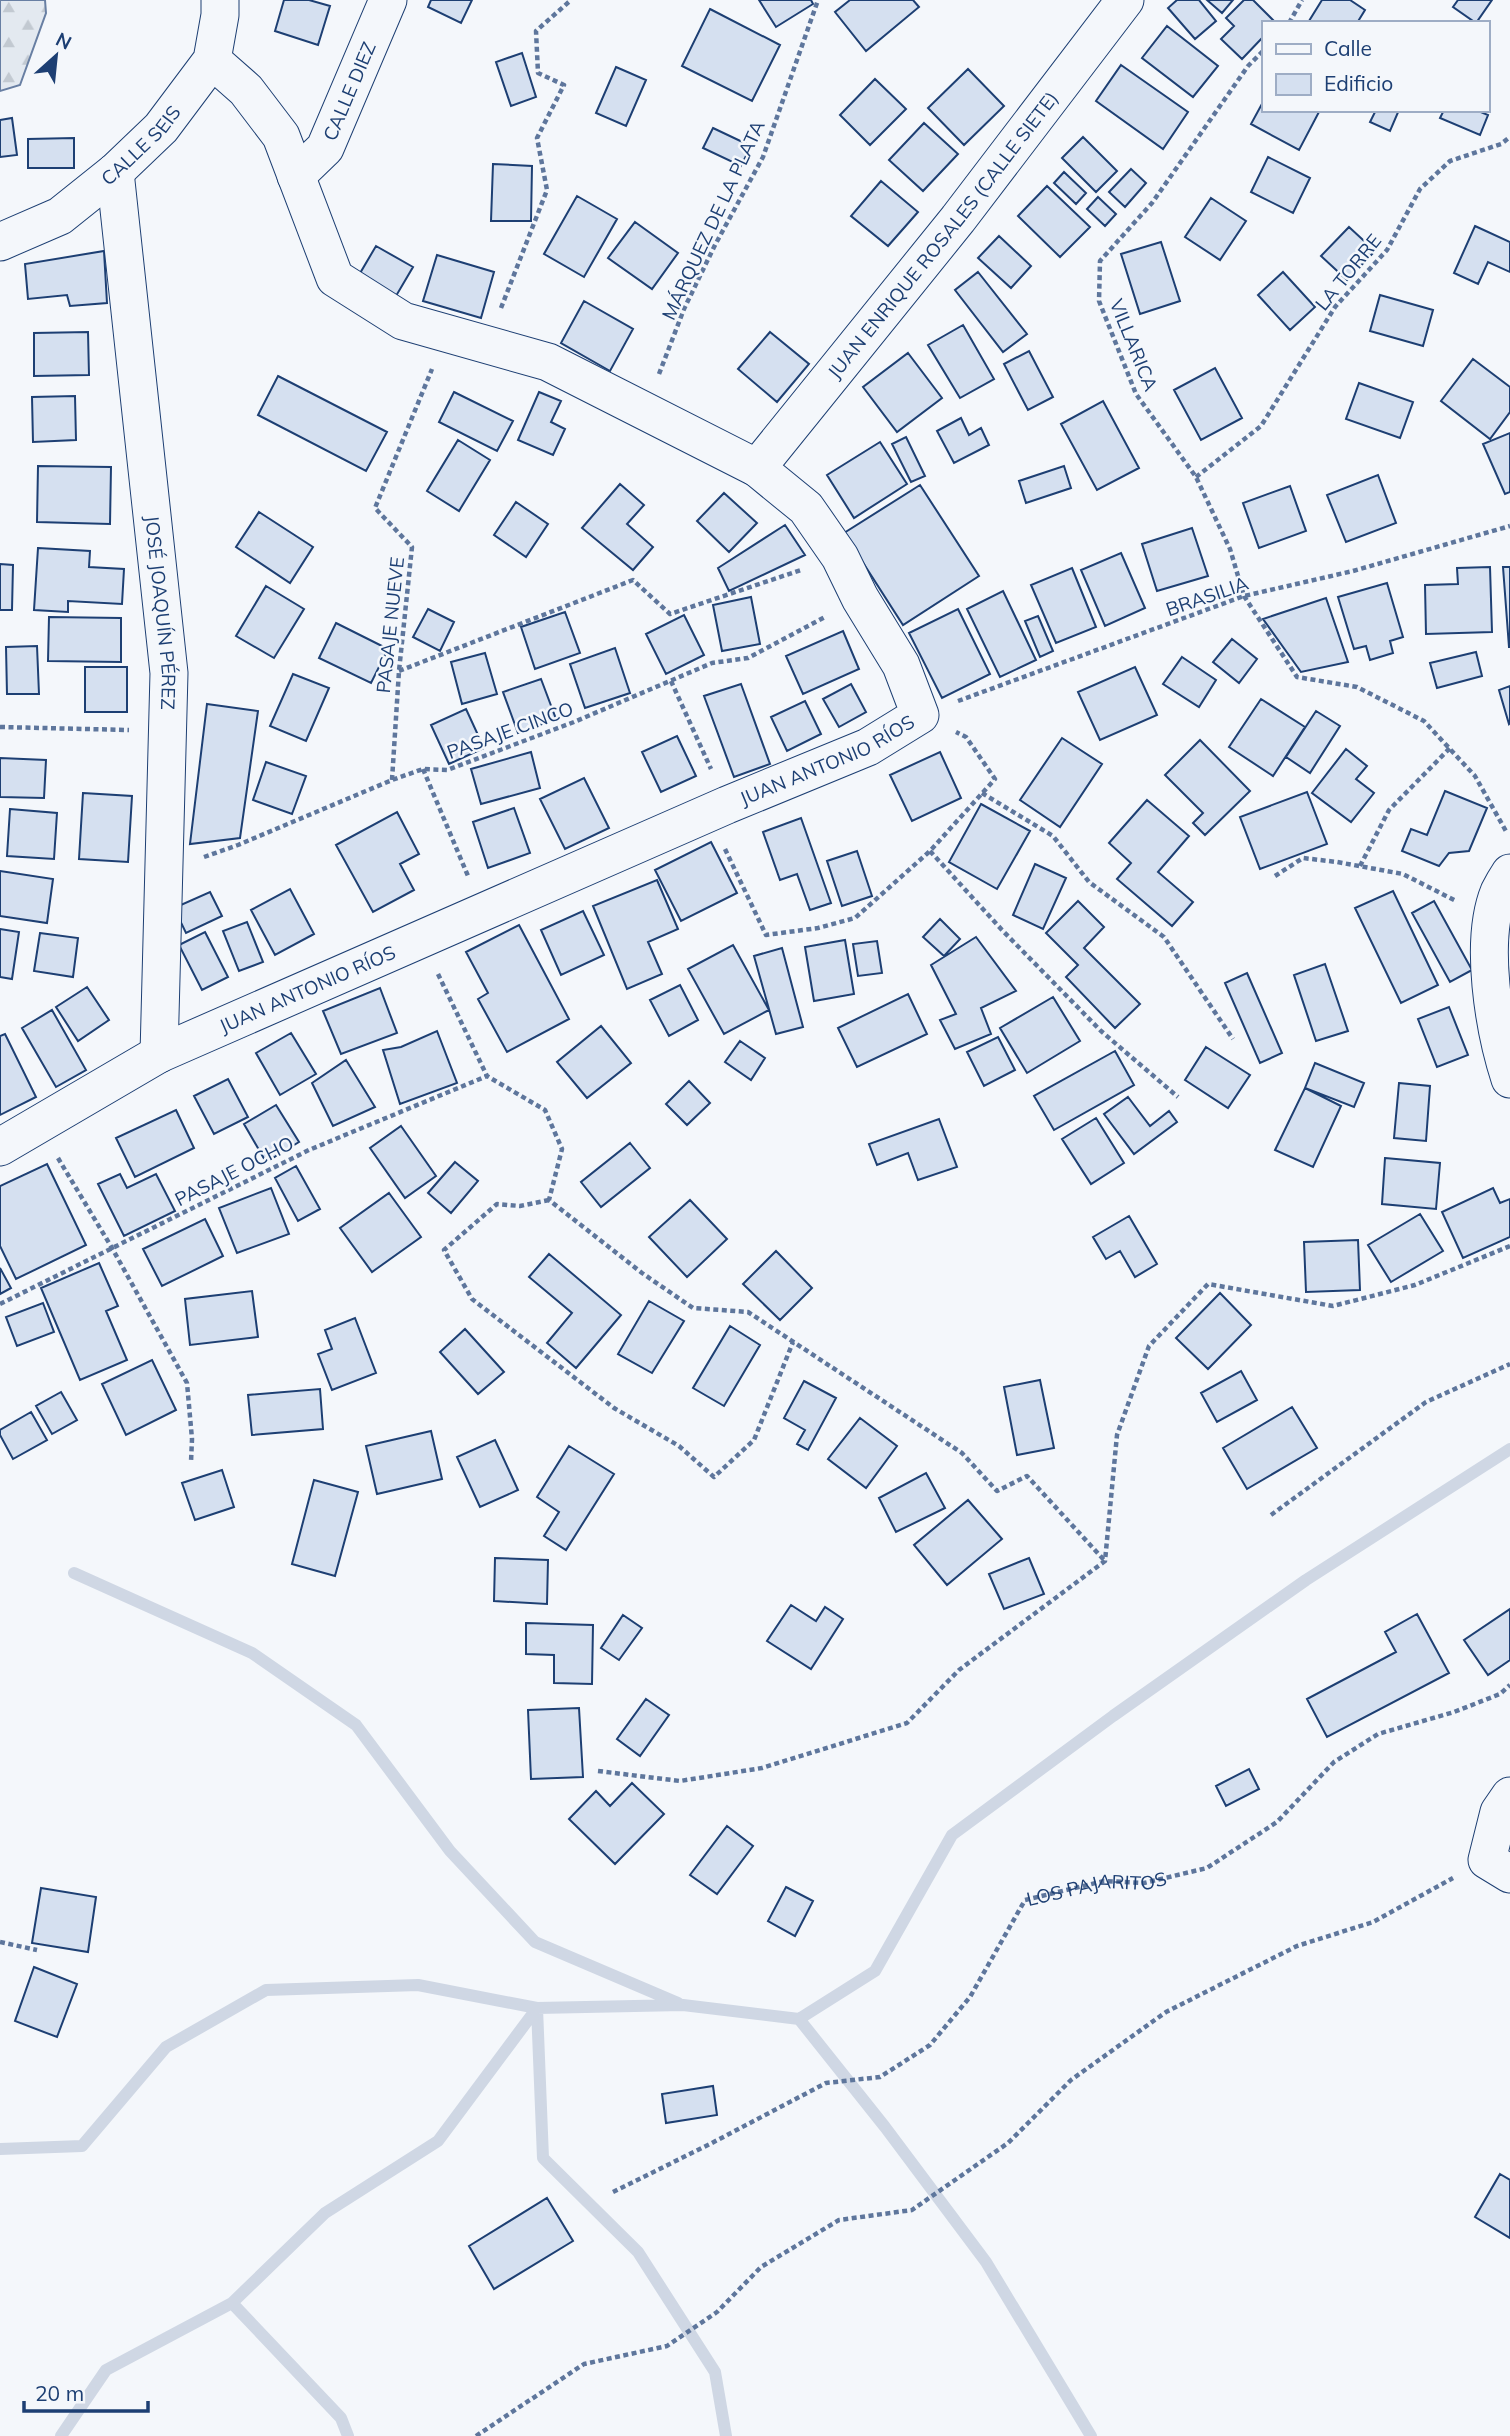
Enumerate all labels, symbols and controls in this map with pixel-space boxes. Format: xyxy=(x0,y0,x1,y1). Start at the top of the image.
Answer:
north arrow xyxy=(21,21,91,91)
legend xyxy=(1262,21,1489,112)
text: N xyxy=(52,27,76,55)
text: Calle xyxy=(1324,35,1372,61)
street label: CALLE DIEZ xyxy=(318,38,381,144)
text: Edificio xyxy=(1324,70,1393,96)
street label: JUAN ENRIQUE ROSALES (CALLE SIETE) xyxy=(822,87,1063,383)
street label: CALLE SEIS xyxy=(96,101,186,190)
street label: MÁRQUEZ DE LA PLATA xyxy=(656,116,770,324)
street label: LA TORRE xyxy=(1310,229,1386,315)
street label: VILLARICA xyxy=(1105,295,1163,395)
street label: JOSÉ JOAQUÍN PÉREZ xyxy=(140,514,181,710)
street label: PASAJE NUEVE xyxy=(371,556,409,694)
street label: BRASILIA xyxy=(1163,571,1251,621)
street label: PASAJE CINCO xyxy=(444,696,576,764)
street label: JUAN ANTONIO RÍOS xyxy=(736,709,919,811)
street label: JUAN ANTONIO RÍOS xyxy=(215,940,399,1038)
street label: PASAJE OCHO xyxy=(171,1131,297,1211)
street label: LOS PAJARITOS xyxy=(1024,1866,1169,1911)
scale bar xyxy=(24,2370,149,2414)
text: 20 m xyxy=(35,2380,84,2406)

